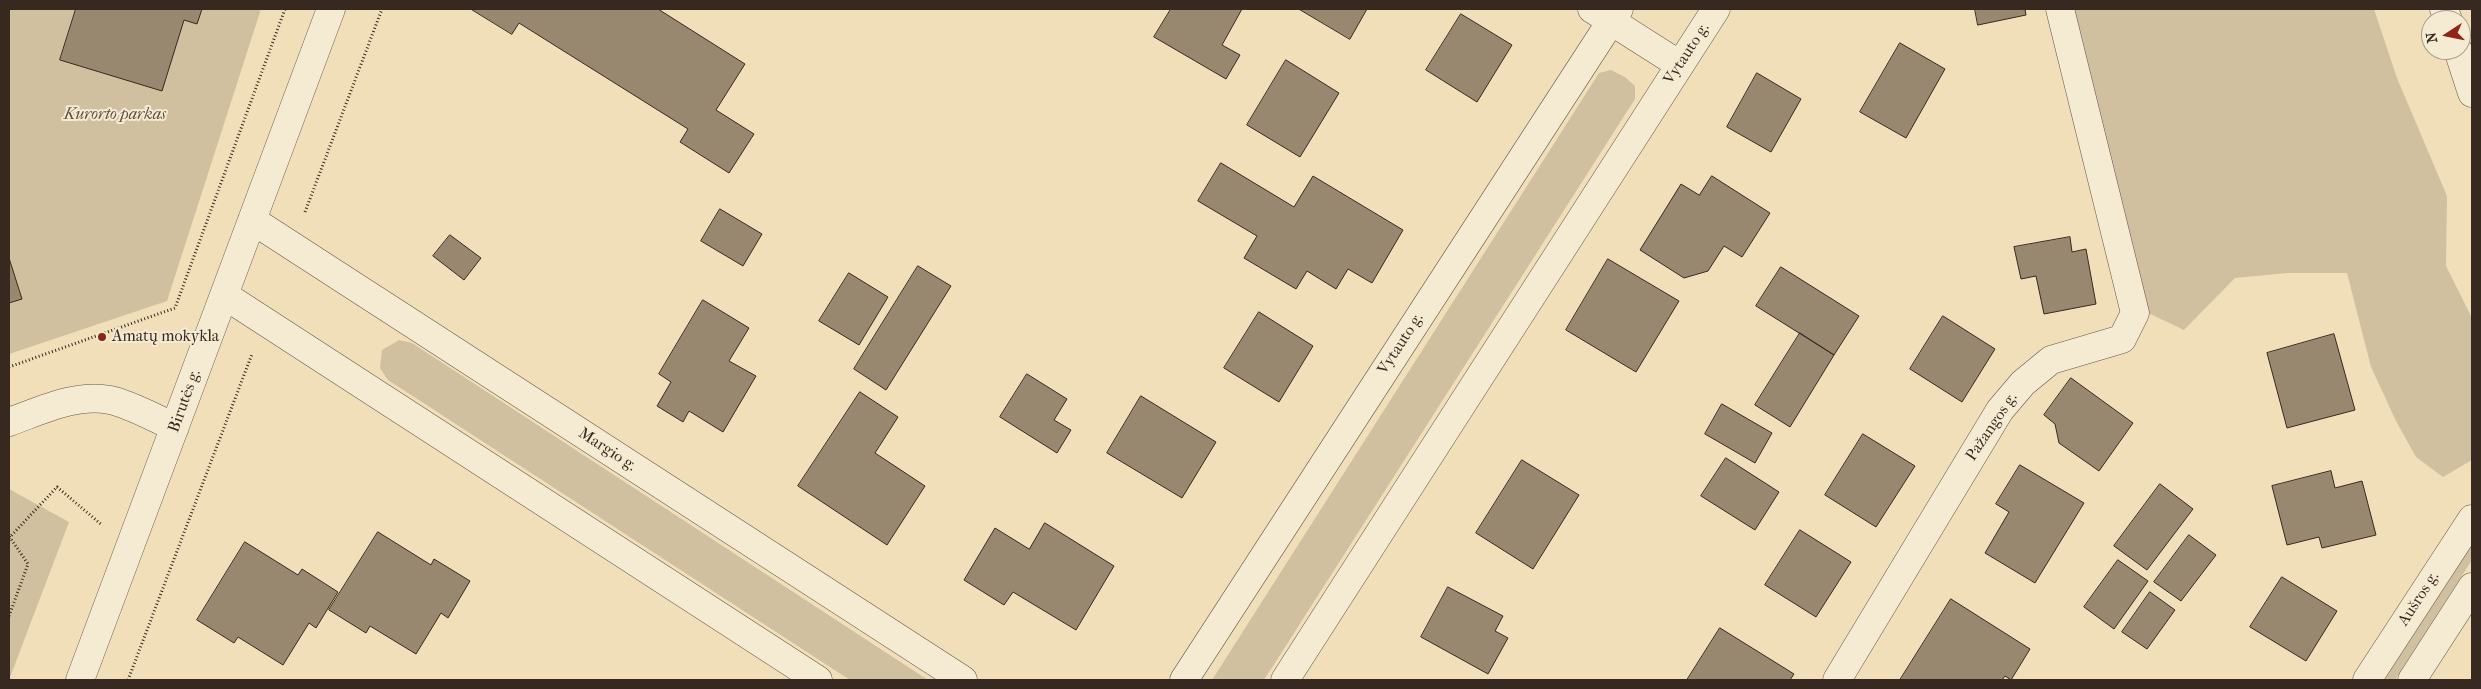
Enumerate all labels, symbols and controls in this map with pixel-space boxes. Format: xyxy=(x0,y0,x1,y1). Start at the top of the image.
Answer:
north arrow xyxy=(2421,10,2471,60)
street label: Vytauto g. xyxy=(1660,20,1714,88)
text: N xyxy=(2422,31,2441,45)
park label: Kurorto parkas xyxy=(64,105,166,125)
street label: Vytauto g. xyxy=(1374,310,1428,378)
place label: Amatų mokykla xyxy=(112,327,219,347)
marker: Amatų mokykla xyxy=(96,331,108,343)
street label: Birutės g. xyxy=(165,367,205,435)
street label: Pažangos g. xyxy=(1962,389,2022,465)
street label: Margio g. xyxy=(574,424,640,476)
street label: Aušros g. xyxy=(2394,568,2444,630)

